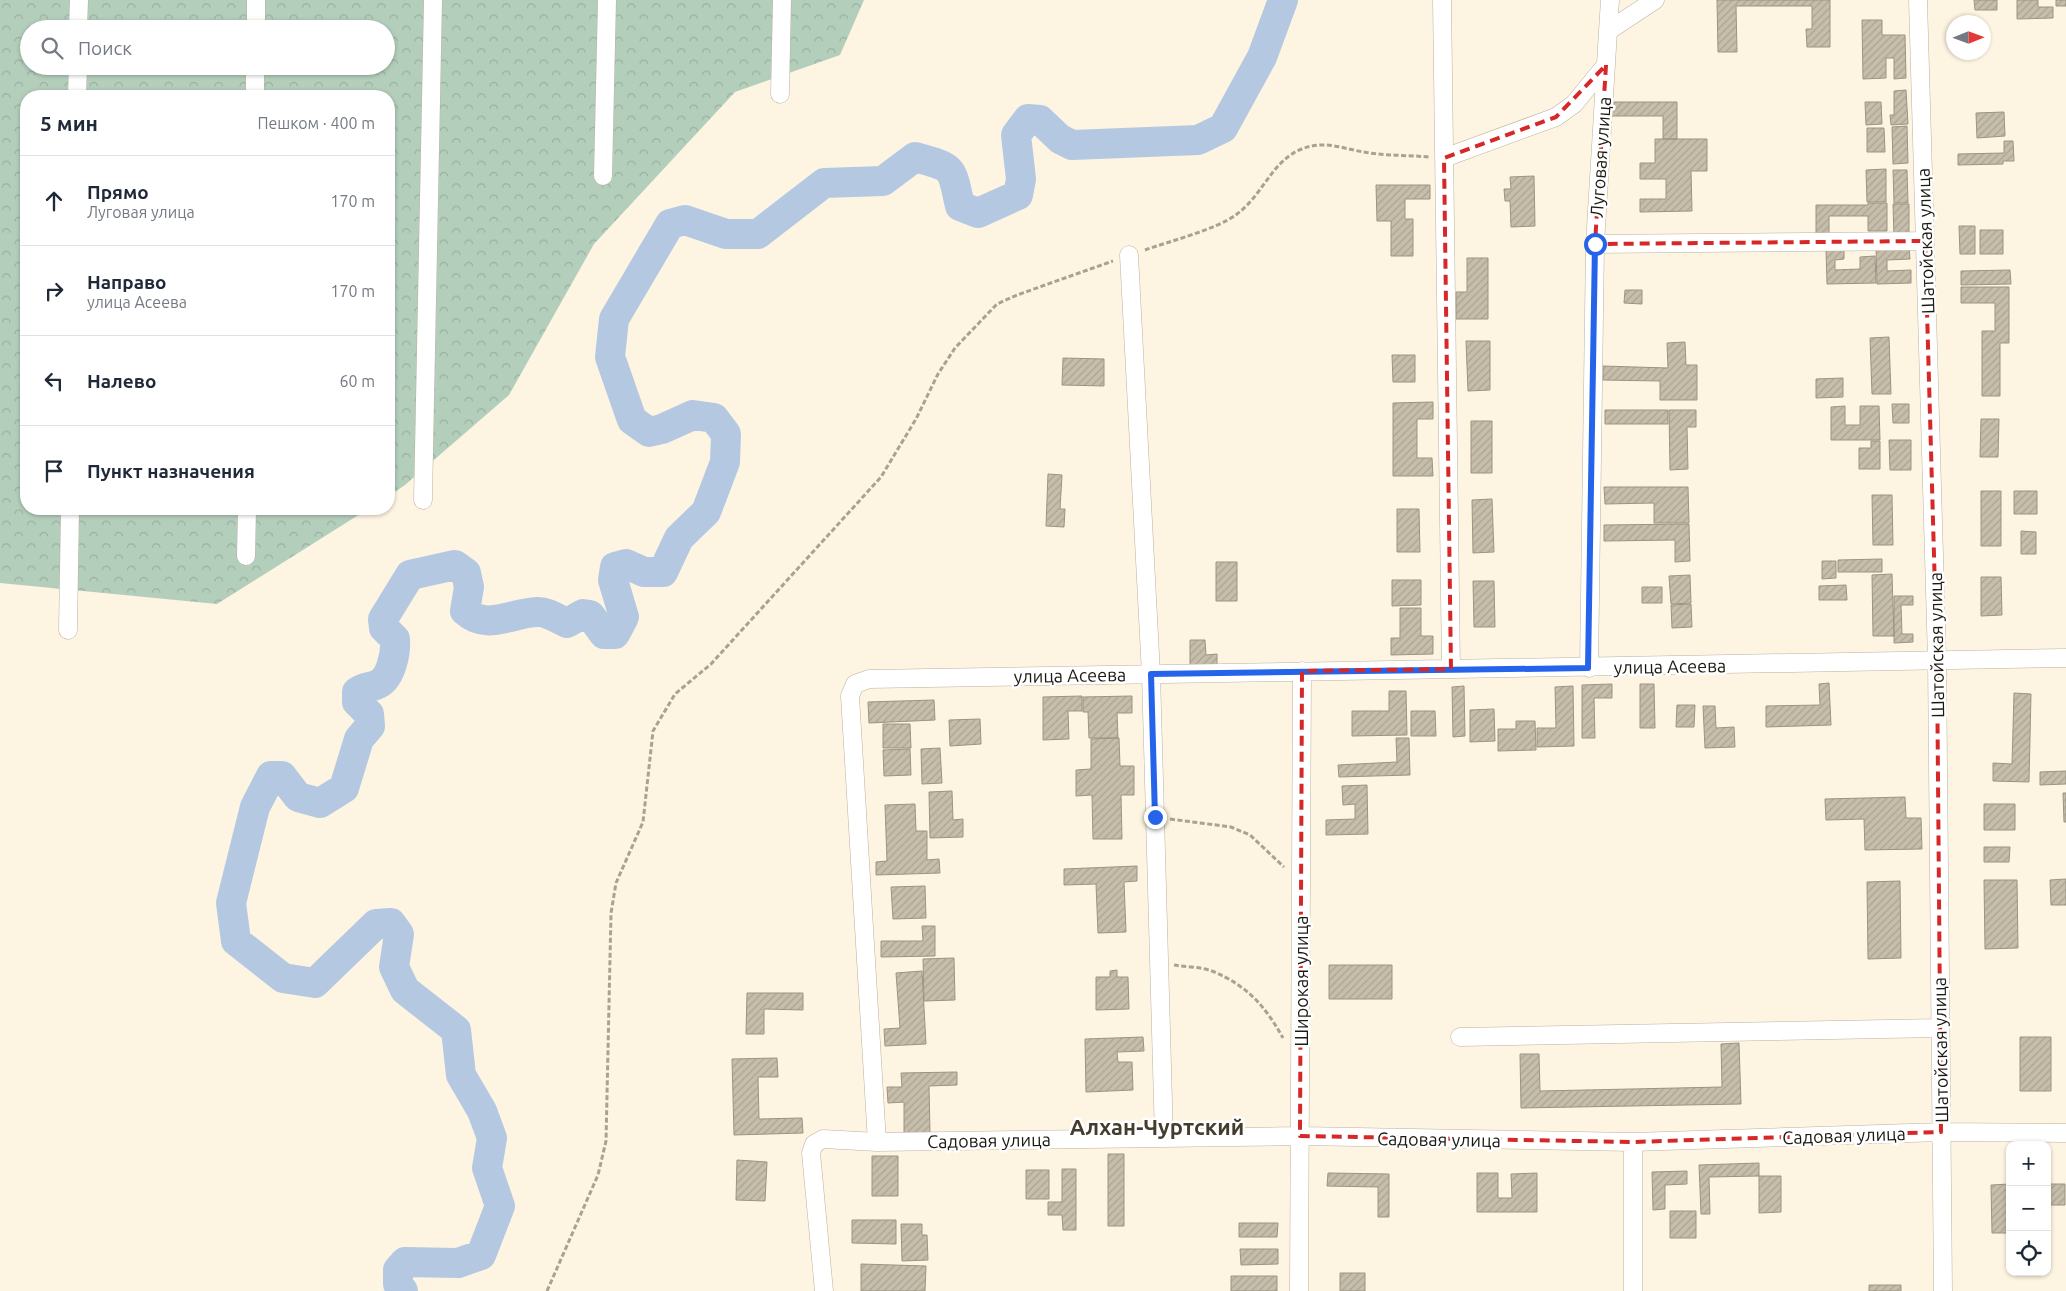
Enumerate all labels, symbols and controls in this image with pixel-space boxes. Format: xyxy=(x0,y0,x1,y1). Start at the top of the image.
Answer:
north arrow xyxy=(1946,15,1991,60)
search box xyxy=(20,20,395,75)
icon: search xyxy=(38,34,66,62)
text: Поиск xyxy=(78,37,132,59)
street label: Луговая улица xyxy=(1586,96,1614,218)
text: 5 мин xyxy=(40,111,98,135)
text: Пешком · 400 m xyxy=(257,114,375,132)
street label: Шатойская улица xyxy=(1912,168,1938,314)
text: Прямо xyxy=(87,181,149,203)
icon: ahead xyxy=(40,187,68,215)
text: 170 m xyxy=(330,192,375,210)
text: Луговая улица xyxy=(87,203,195,221)
route start xyxy=(1584,233,1607,256)
text: Направо xyxy=(87,271,167,293)
icon: right xyxy=(40,277,68,305)
text: 170 m xyxy=(330,282,375,300)
text: улица Асеева xyxy=(87,293,187,311)
icon: left xyxy=(40,367,68,395)
text: Налево xyxy=(87,370,156,392)
text: 60 m xyxy=(339,372,375,390)
icon: arrive xyxy=(40,457,68,485)
text: Пункт назначения xyxy=(87,460,255,482)
street label: Шатойская улица xyxy=(1925,572,1947,718)
street label: улица Асеева xyxy=(1614,655,1726,677)
street label: улица Асеева xyxy=(1014,664,1126,686)
route end xyxy=(1144,806,1167,829)
street label: Широкая улица xyxy=(1291,916,1311,1046)
street label: Шатойская улица xyxy=(1929,977,1951,1123)
district label: Алхан-Чуртский xyxy=(1070,1114,1244,1139)
street label: Садовая улица xyxy=(1782,1123,1906,1147)
street label: Садовая улица xyxy=(1377,1128,1501,1150)
street label: Садовая улица xyxy=(927,1129,1051,1151)
map controls xyxy=(2006,1141,2051,1276)
button: + xyxy=(2006,1141,2051,1186)
button: − xyxy=(2006,1186,2051,1231)
button: locate xyxy=(2006,1231,2051,1276)

